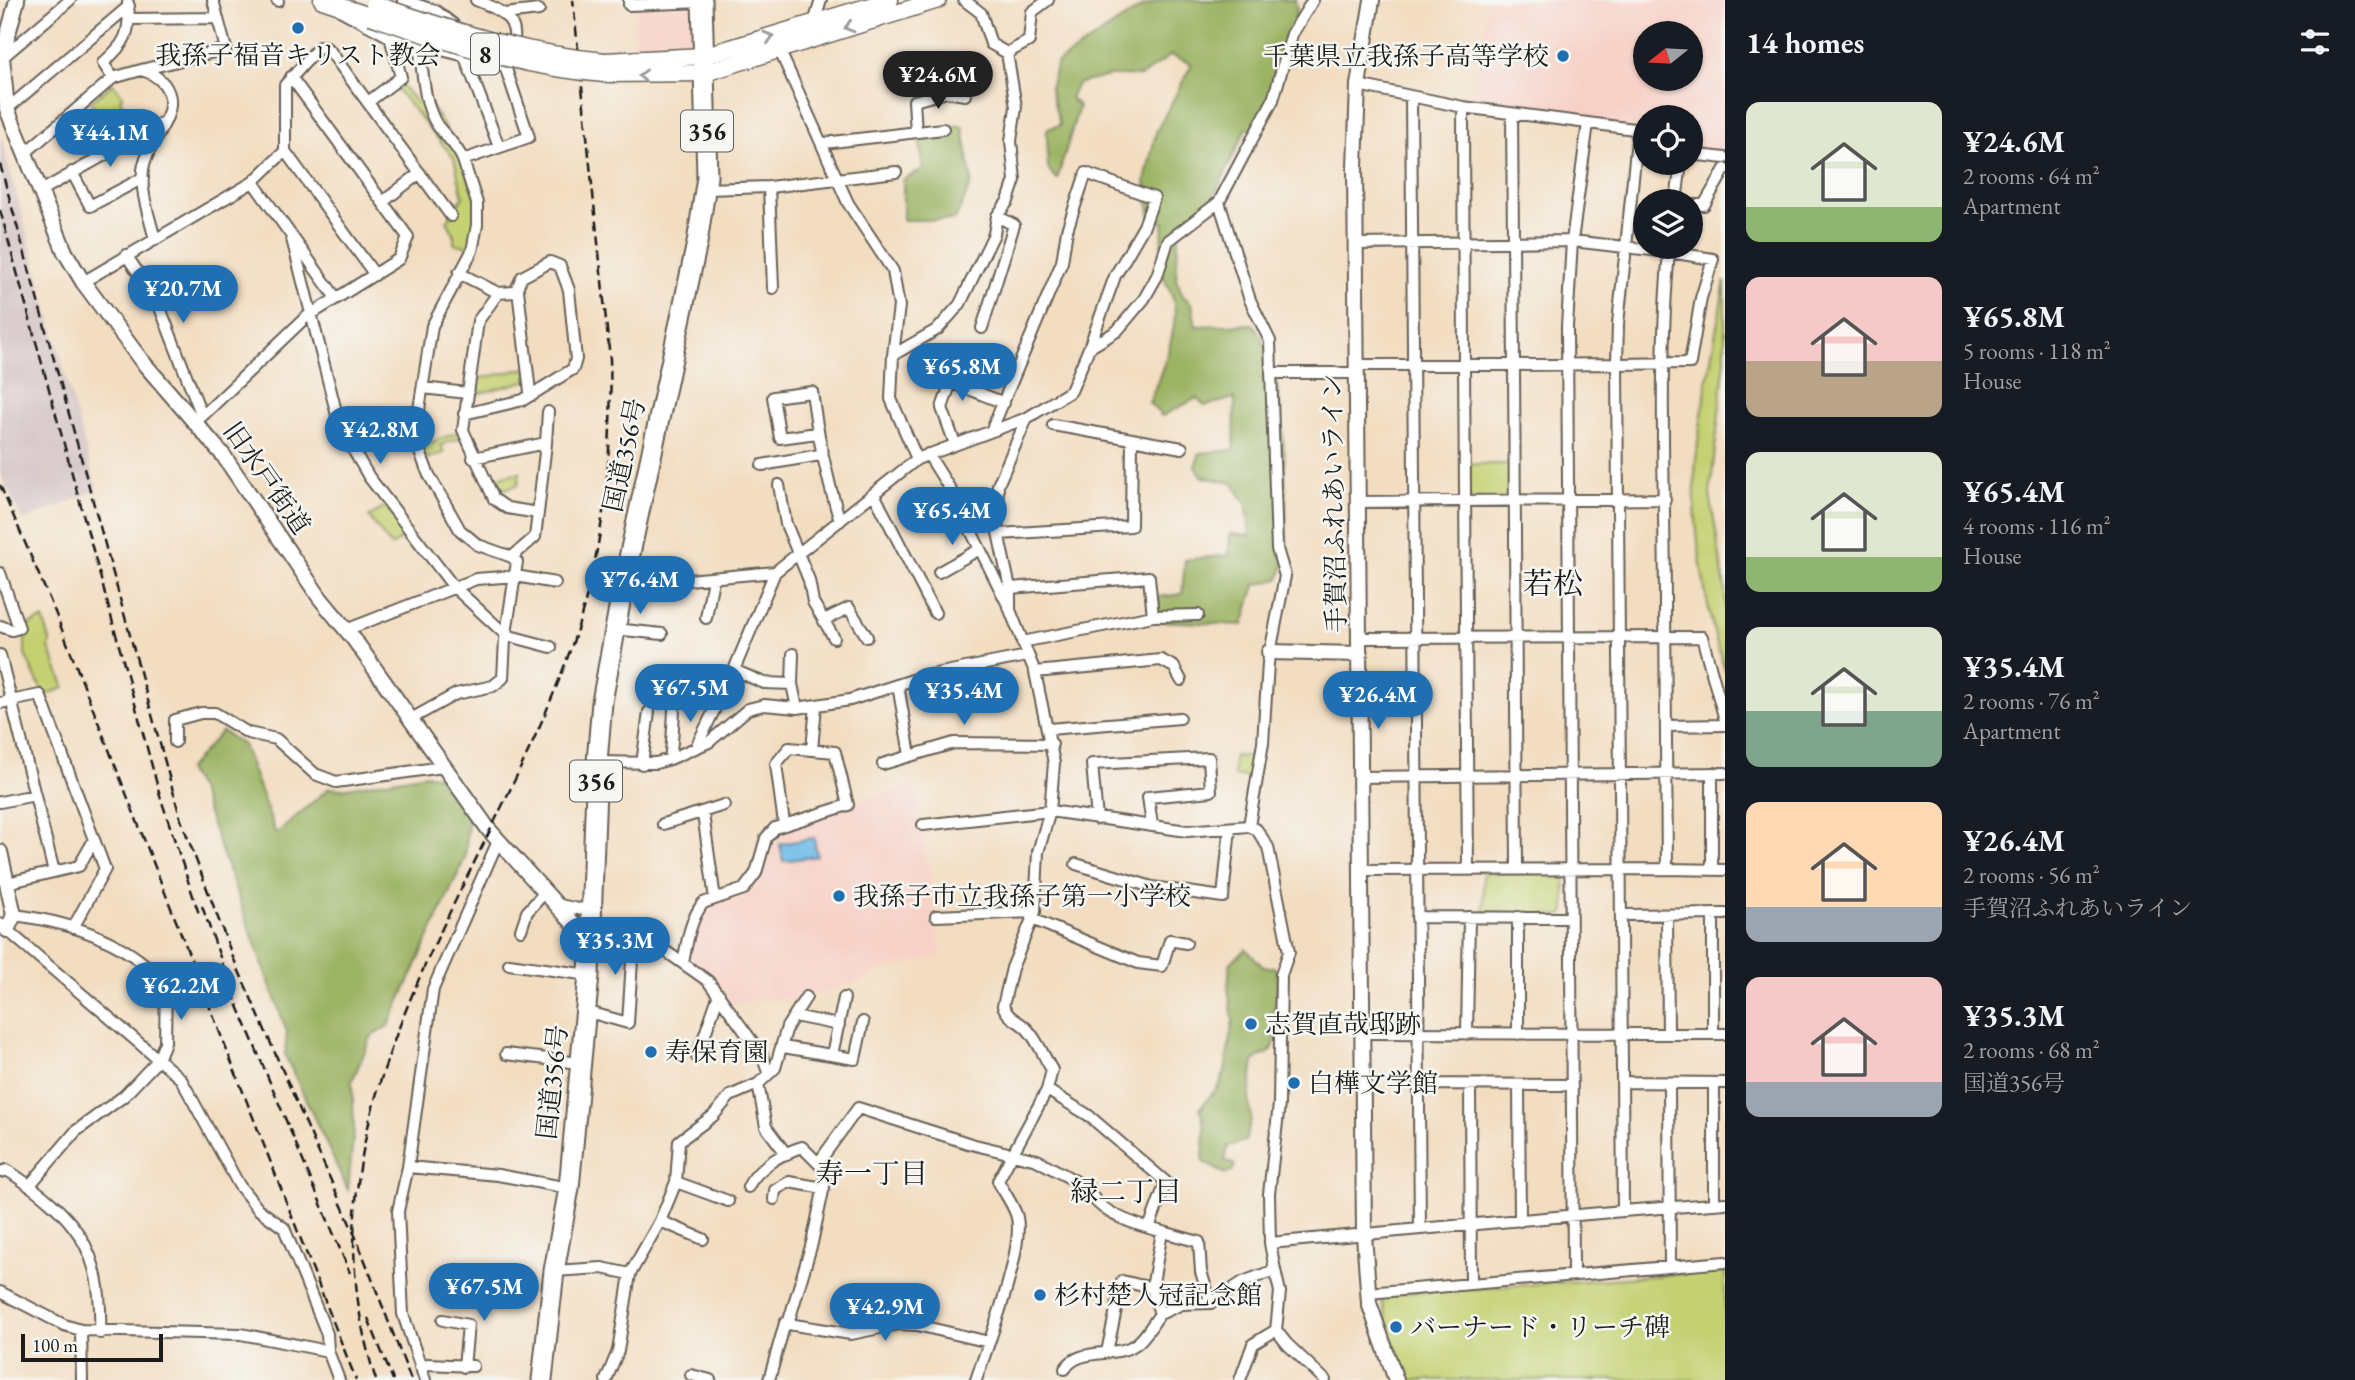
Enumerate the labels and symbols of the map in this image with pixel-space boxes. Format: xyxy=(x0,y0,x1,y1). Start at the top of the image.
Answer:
one-way arrow xyxy=(844,19,856,34)
marker: 我孫子福音キリスト教会 xyxy=(290,20,306,36)
north arrow xyxy=(1633,21,1703,91)
one-way arrow xyxy=(763,30,775,45)
road number: 8 xyxy=(471,34,499,74)
place label: 我孫子福音キリスト教会 xyxy=(155,38,441,72)
place label: 千葉県立我孫子高等学校 xyxy=(1263,39,1549,73)
marker: 千葉県立我孫子高等学校 xyxy=(1555,48,1571,64)
pin: ¥24.6M xyxy=(881,52,995,111)
one-way arrow xyxy=(637,68,648,84)
pin: ¥44.1M xyxy=(53,110,167,169)
road number: 356 xyxy=(681,110,733,152)
pin: ¥20.7M xyxy=(126,266,240,325)
pin: ¥65.8M xyxy=(905,344,1019,403)
street label: 手賀沼ふれあいライン xyxy=(1315,373,1353,633)
street label: 国道356号 xyxy=(595,395,653,515)
pin: ¥42.8M xyxy=(323,406,437,466)
street label: 旧水戸街道 xyxy=(216,415,318,541)
pin: ¥65.4M xyxy=(895,488,1009,547)
pin: ¥76.4M xyxy=(583,556,697,616)
district label: 若松 xyxy=(1523,564,1583,603)
pin: ¥67.5M xyxy=(633,664,747,724)
pin: ¥35.4M xyxy=(907,668,1021,727)
pin: ¥26.4M xyxy=(1321,672,1435,731)
road number: 356 xyxy=(570,760,622,802)
place label: 我孫子市立我孫子第一小学校 xyxy=(853,879,1191,913)
marker: 我孫子市立我孫子第一小学校 xyxy=(831,888,847,904)
pin: ¥35.3M xyxy=(558,918,672,977)
pin: ¥62.2M xyxy=(124,962,238,1022)
place label: 志賀直哉邸跡 xyxy=(1265,1007,1421,1041)
marker: 志賀直哉邸跡 xyxy=(1243,1016,1259,1032)
street label: 国道356号 xyxy=(529,1023,575,1141)
place label: 寿保育園 xyxy=(665,1035,769,1069)
marker: 寿保育園 xyxy=(643,1044,659,1060)
place label: 白樺文学館 xyxy=(1308,1066,1438,1100)
marker: 白樺文学館 xyxy=(1286,1075,1302,1091)
district label: 寿一丁目 xyxy=(816,1155,928,1191)
district label: 緑二丁目 xyxy=(1070,1173,1182,1209)
pin: ¥67.5M xyxy=(427,1264,541,1323)
place label: 杉村楚人冠記念館 xyxy=(1054,1278,1262,1312)
pin: ¥42.9M xyxy=(828,1284,942,1343)
marker: 杉村楚人冠記念館 xyxy=(1032,1287,1048,1303)
place label: バーナード・リーチ碑 xyxy=(1410,1310,1670,1344)
marker: バーナード・リーチ碑 xyxy=(1388,1319,1404,1335)
scale bar xyxy=(21,1331,163,1363)

